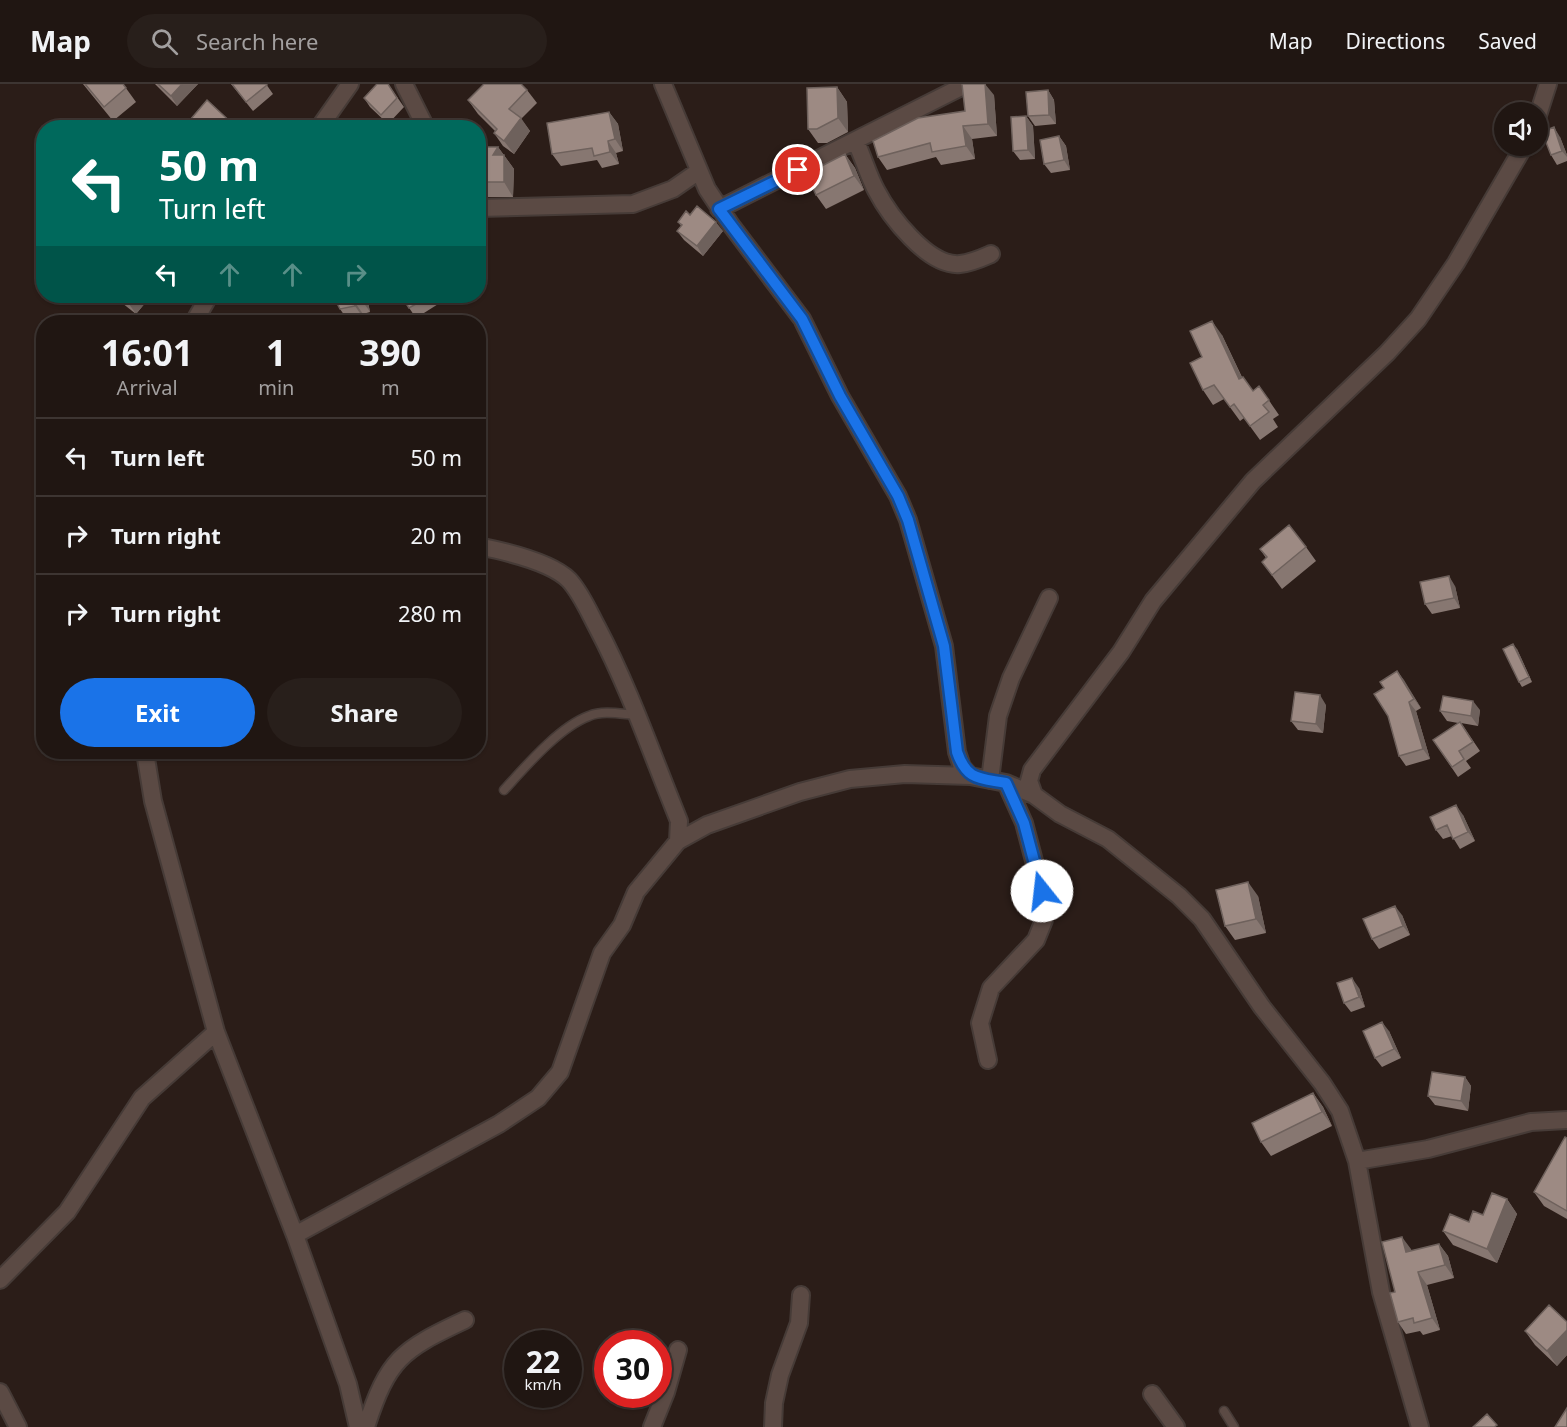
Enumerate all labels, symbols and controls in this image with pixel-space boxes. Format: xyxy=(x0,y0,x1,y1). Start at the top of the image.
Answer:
search box xyxy=(127,14,547,68)
text: Map xyxy=(30,22,91,60)
icon: search xyxy=(148,25,181,58)
text: Search here xyxy=(196,26,318,56)
text: Map xyxy=(1269,27,1313,55)
text: Directions xyxy=(1346,27,1445,55)
text: Saved xyxy=(1478,27,1537,55)
map controls xyxy=(1494,102,1548,156)
button: sound xyxy=(1494,102,1548,156)
text: 50 m xyxy=(159,136,259,193)
icon: left xyxy=(60,144,138,222)
pin xyxy=(772,144,823,195)
icon: arrive xyxy=(781,153,814,186)
text: Turn left xyxy=(159,190,265,227)
icon: left xyxy=(150,258,183,291)
icon: ahead xyxy=(213,258,246,291)
icon: ahead xyxy=(276,258,309,291)
icon: right xyxy=(339,258,372,291)
text: 16:01 xyxy=(101,328,193,377)
text: 1 xyxy=(266,328,287,377)
text: 390 xyxy=(359,328,421,377)
text: Arrival xyxy=(117,374,178,401)
text: min xyxy=(258,374,294,401)
text: m xyxy=(381,374,400,401)
icon: left xyxy=(60,441,93,474)
text: Turn left xyxy=(111,442,205,472)
text: 50 m xyxy=(411,442,462,472)
icon: right xyxy=(60,519,93,552)
text: Turn right xyxy=(111,520,221,550)
text: 20 m xyxy=(411,520,462,550)
icon: right xyxy=(60,597,93,630)
text: Turn right xyxy=(111,598,221,628)
text: 280 m xyxy=(398,598,462,628)
button: Exit xyxy=(60,678,255,747)
button: Share xyxy=(267,678,462,747)
position arrow xyxy=(1010,859,1074,923)
speed limit sign: 30 xyxy=(594,1330,672,1408)
text: 22 xyxy=(526,1341,560,1382)
text: km/h xyxy=(525,1374,561,1394)

